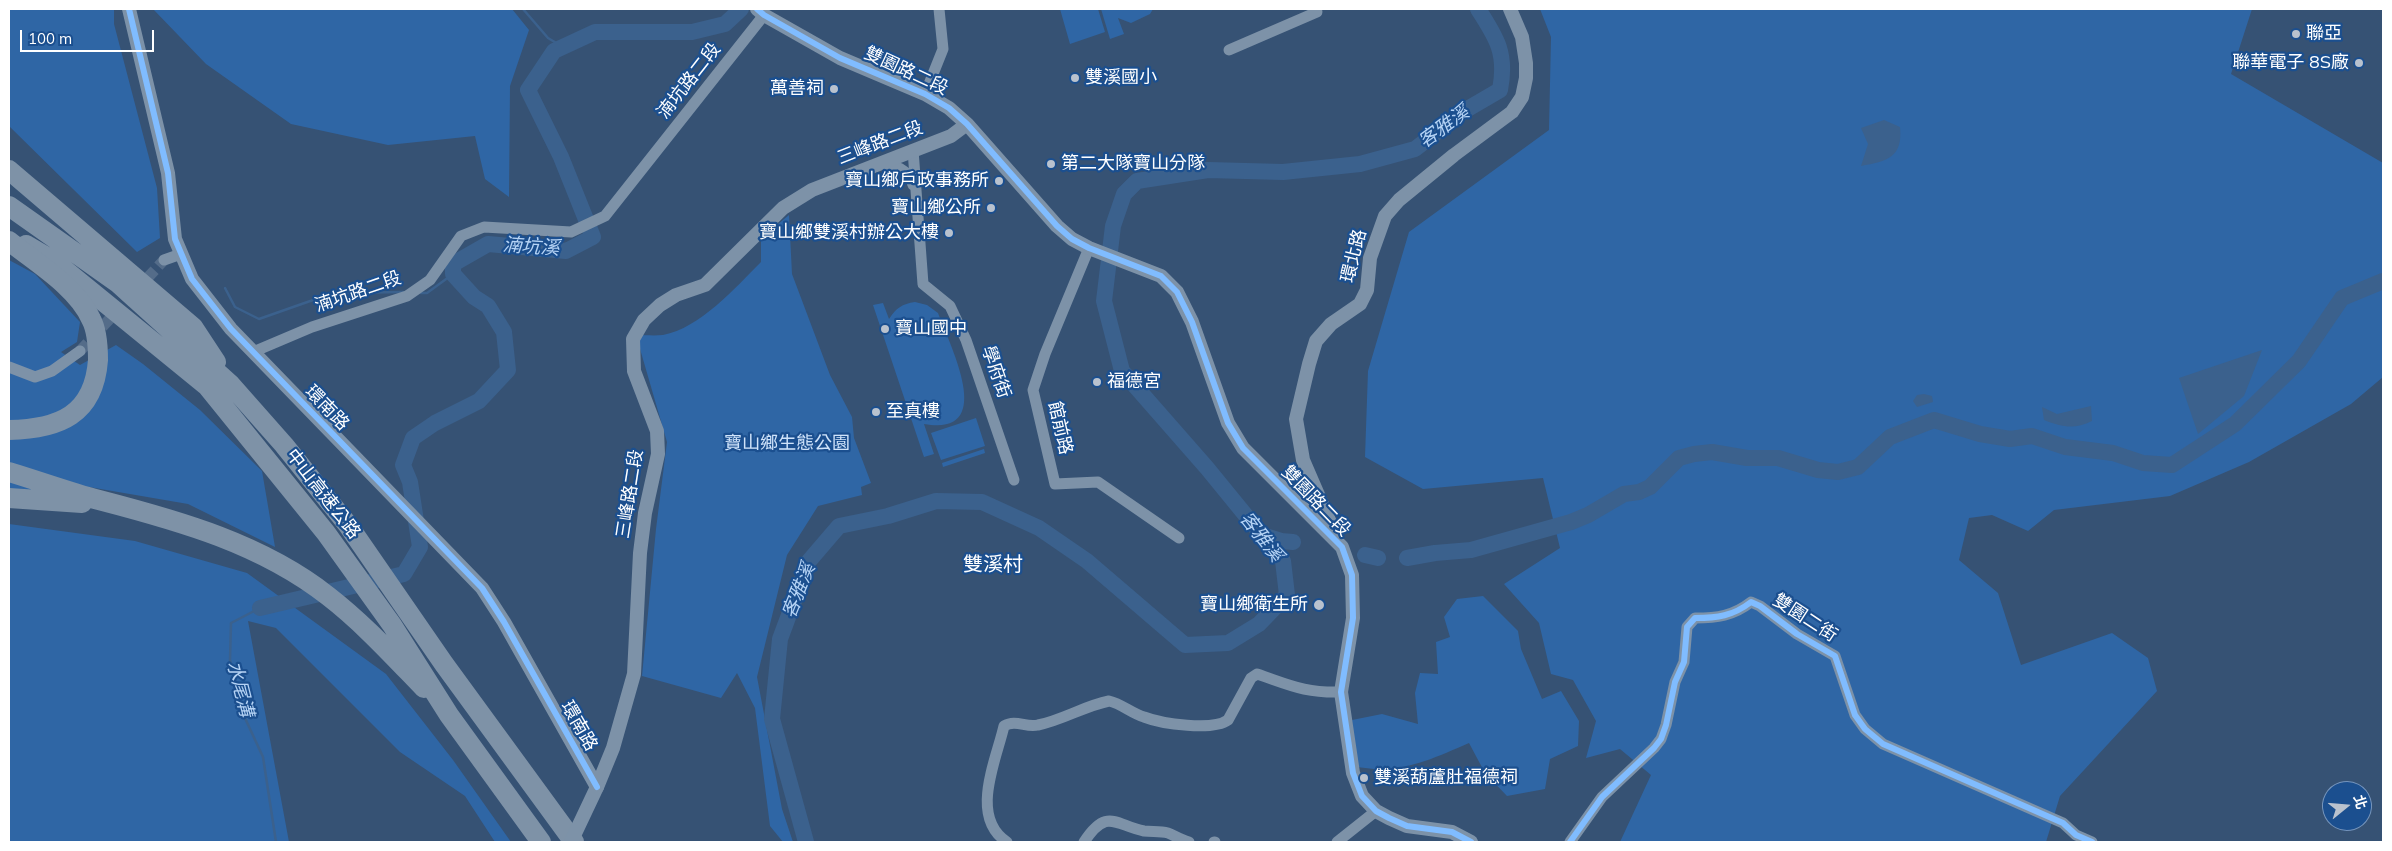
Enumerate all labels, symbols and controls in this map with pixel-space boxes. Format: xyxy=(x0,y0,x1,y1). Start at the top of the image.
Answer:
scale bar xyxy=(22,20,156,52)
place label: 聯亞 xyxy=(2306,23,2342,45)
marker: 聯亞 xyxy=(2290,28,2302,40)
text: 100 m xyxy=(28,29,72,48)
street label: 湳坑路二段 xyxy=(653,39,725,123)
street label: 雙園路二段 xyxy=(861,42,951,100)
place label: 聯華電子 8S廠 xyxy=(2232,52,2349,74)
marker: 聯華電子 8S廠 xyxy=(2353,57,2365,69)
place label: 雙溪國小 xyxy=(1085,67,1157,89)
marker: 雙溪國小 xyxy=(1069,72,1081,84)
place label: 萬善祠 xyxy=(770,78,824,100)
marker: 萬善祠 xyxy=(828,83,840,95)
water label: 客雅溪 xyxy=(1414,101,1474,153)
street label: 三峰路二段 xyxy=(834,117,926,169)
place label: 第二大隊寶山分隊 xyxy=(1061,153,1205,175)
marker: 第二大隊寶山分隊 xyxy=(1045,158,1057,170)
place label: 寶山鄉戶政事務所 xyxy=(845,170,989,192)
marker: 寶山鄉戶政事務所 xyxy=(993,175,1005,187)
place label: 寶山鄉公所 xyxy=(891,197,981,219)
marker: 寶山鄉公所 xyxy=(985,202,997,214)
place label: 寶山鄉雙溪村辦公大樓 xyxy=(759,222,939,244)
marker: 寶山鄉雙溪村辦公大樓 xyxy=(943,227,955,239)
street label: 環北路 xyxy=(1337,227,1371,285)
water label: 湳坑溪 xyxy=(502,234,560,260)
street label: 湳坑路二段 xyxy=(312,267,404,317)
place label: 寶山國中 xyxy=(895,318,967,340)
marker: 寶山國中 xyxy=(879,323,891,335)
street label: 學府街 xyxy=(977,343,1015,401)
place label: 福德宮 xyxy=(1107,371,1161,393)
marker: 福德宮 xyxy=(1091,376,1103,388)
street label: 環南路 xyxy=(300,381,354,435)
street label: 館前路 xyxy=(1043,399,1077,457)
place label: 至真樓 xyxy=(886,401,940,423)
marker: 至真樓 xyxy=(870,406,882,418)
park label: 寶山鄉生態公園 xyxy=(724,433,850,455)
street label: 中山高速公路 xyxy=(281,445,365,543)
street label: 三峰路二段 xyxy=(612,448,648,540)
street label: 雙園路二段 xyxy=(1277,461,1355,541)
water label: 客雅溪 xyxy=(1234,508,1288,566)
district label: 雙溪村 xyxy=(963,553,1023,577)
water label: 客雅溪 xyxy=(778,560,820,622)
street label: 雙園二街 xyxy=(1769,589,1841,647)
place label: 寶山鄉衛生所 xyxy=(1200,594,1308,616)
marker: 寶山鄉衛生所 xyxy=(1312,598,1326,612)
water label: 水尾溝 xyxy=(222,659,258,719)
street label: 環南路 xyxy=(556,697,602,755)
place label: 雙溪葫蘆肚福德祠 xyxy=(1374,767,1518,789)
marker: 雙溪葫蘆肚福德祠 xyxy=(1358,772,1370,784)
north arrow xyxy=(2322,781,2372,831)
text: 北 xyxy=(2350,793,2371,811)

